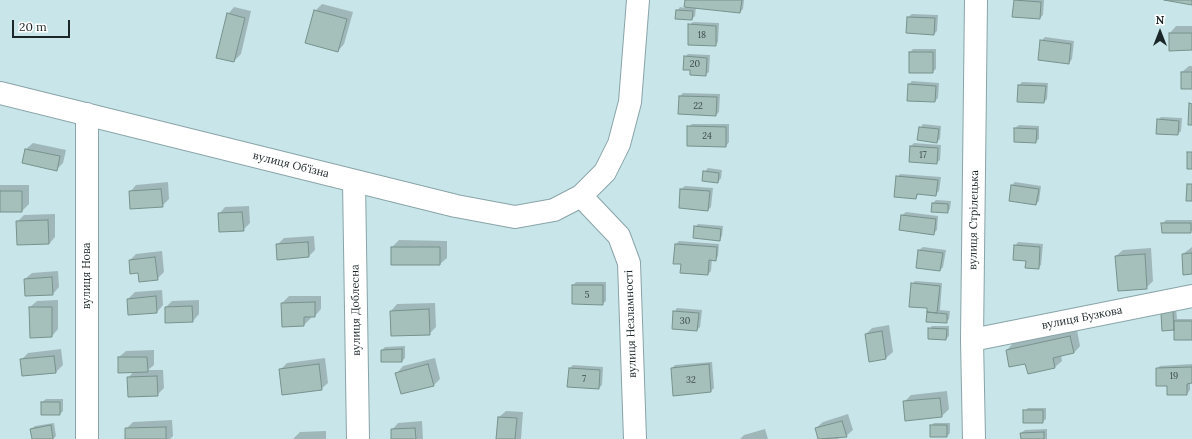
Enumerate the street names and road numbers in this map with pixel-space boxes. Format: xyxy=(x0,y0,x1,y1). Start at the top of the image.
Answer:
street label: вулиця Об'їзна xyxy=(252,149,330,181)
street label: вулиця Стрілецька xyxy=(967,170,981,270)
street label: вулиця Нова xyxy=(80,243,94,309)
street label: вулиця Доблесна xyxy=(349,264,363,356)
street label: вулиця Незламності xyxy=(623,270,639,378)
street label: вулиця Бузкова xyxy=(1041,304,1123,332)

